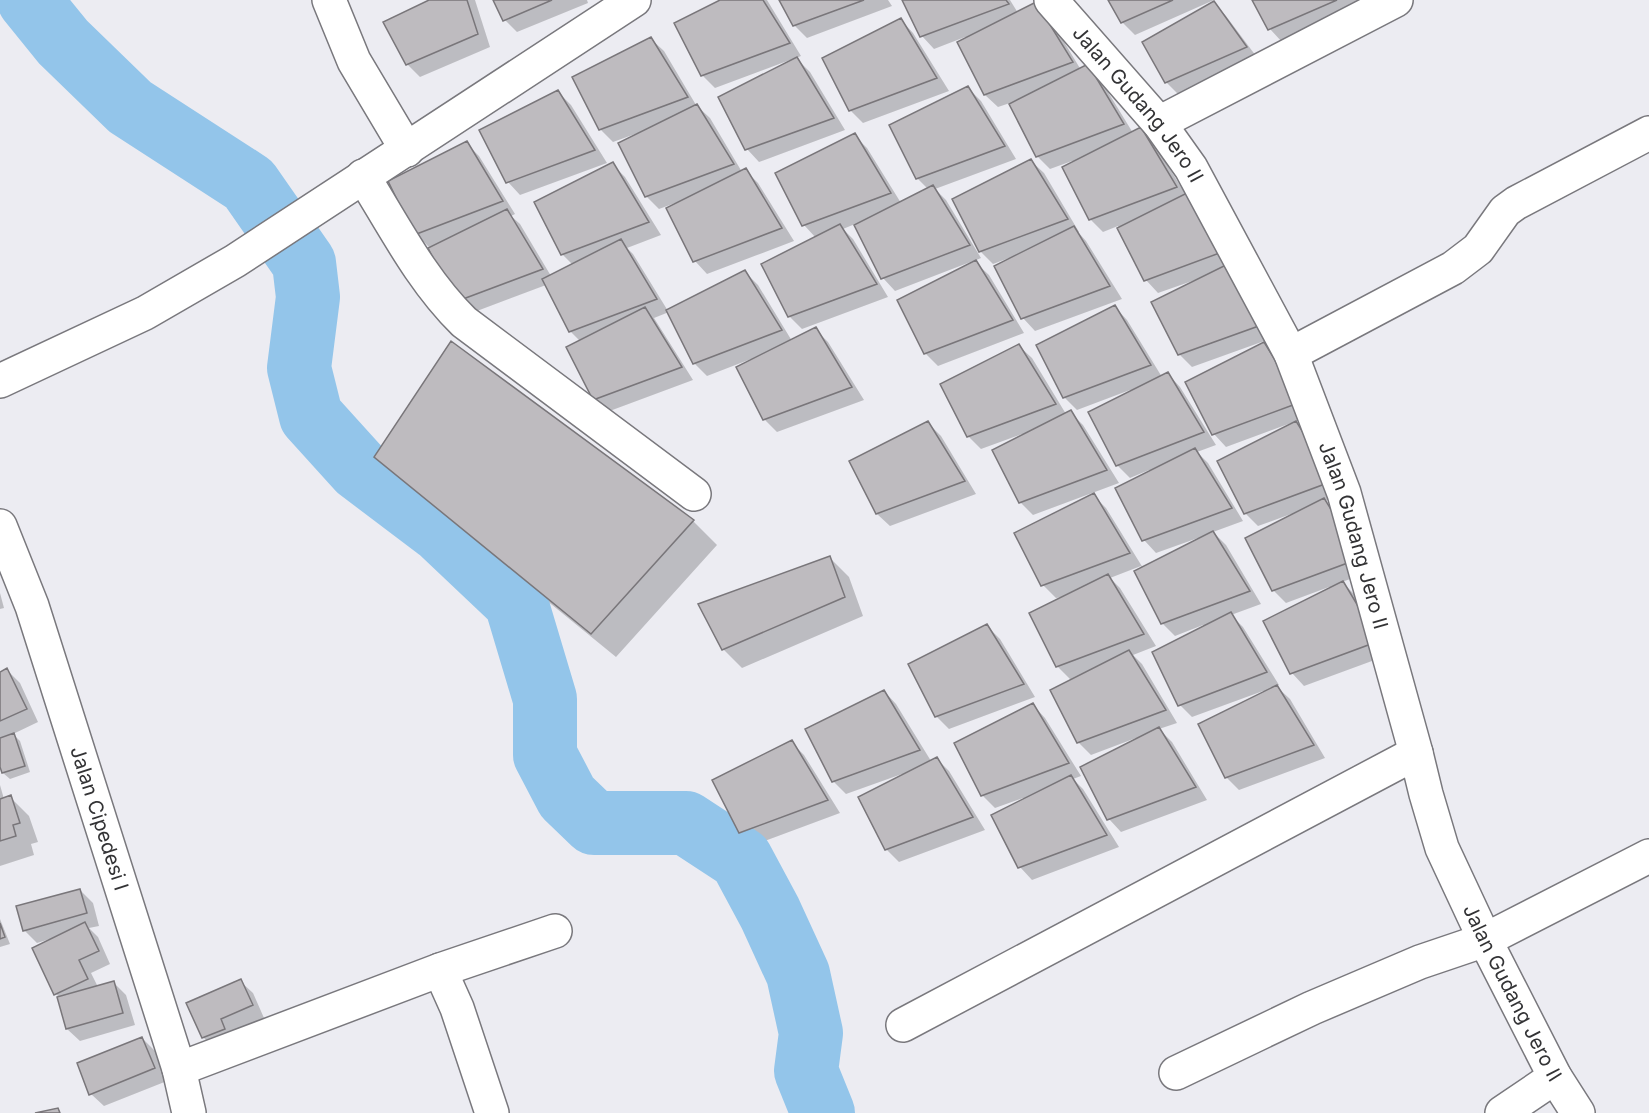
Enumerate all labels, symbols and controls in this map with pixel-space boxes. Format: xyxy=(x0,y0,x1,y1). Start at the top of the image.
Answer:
street label: Jalan Gudang Jero II xyxy=(1067,21,1208,186)
street label: Jalan Gudang Jero II xyxy=(1313,438,1393,632)
street label: Jalan Cipedesi I xyxy=(65,743,134,893)
street label: Jalan Gudang Jero II xyxy=(1458,900,1567,1086)

